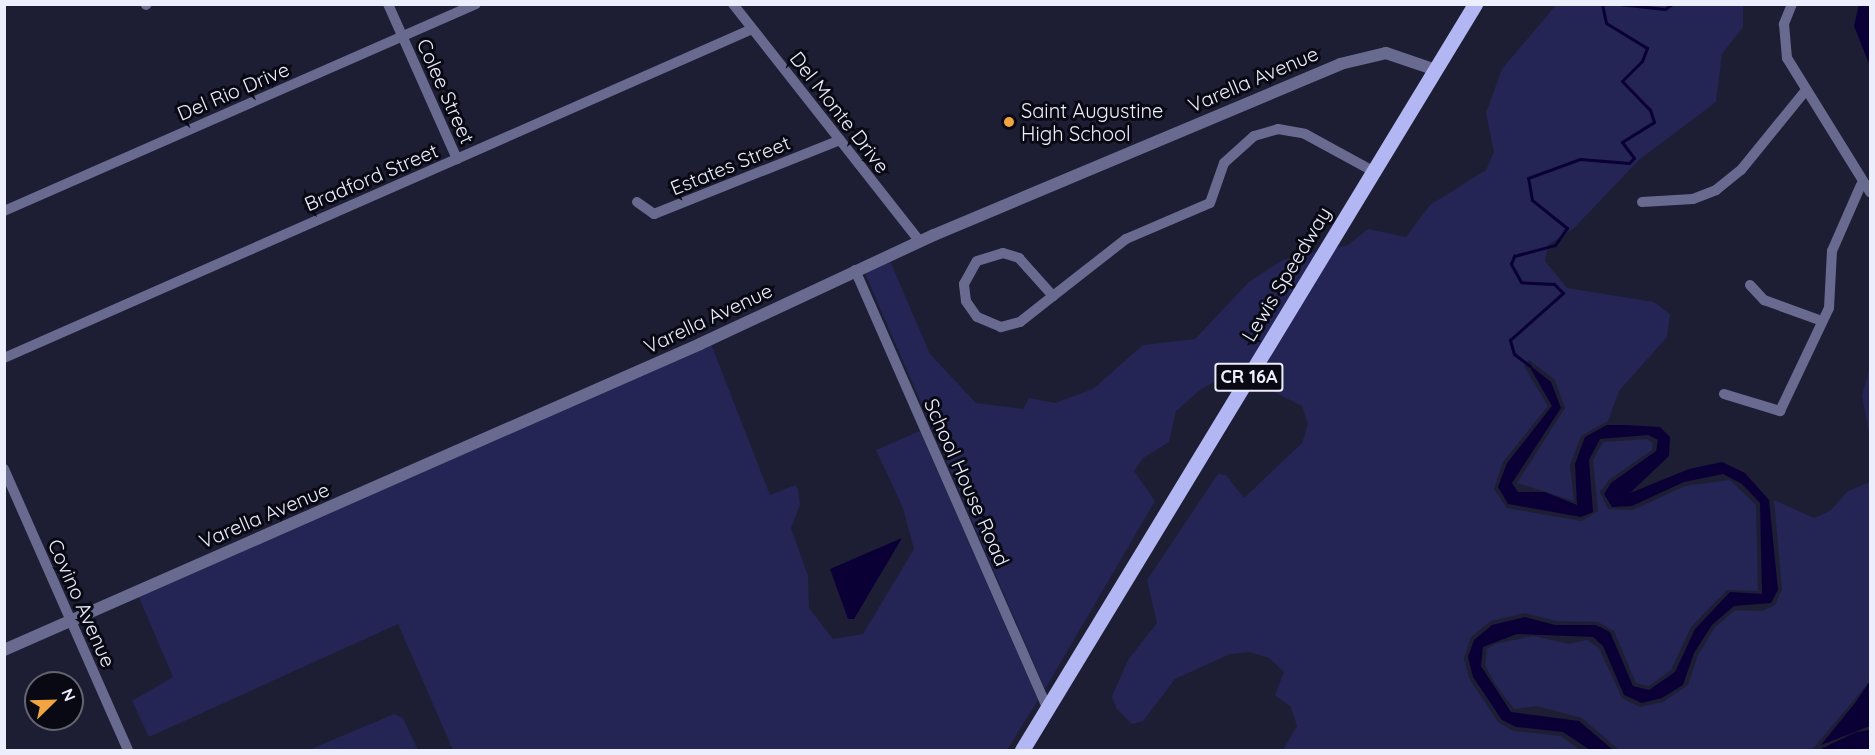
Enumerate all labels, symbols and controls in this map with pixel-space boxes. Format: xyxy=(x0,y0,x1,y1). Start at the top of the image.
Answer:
street label: Colee Street xyxy=(412,35,480,147)
street label: Varella Avenue xyxy=(1184,41,1322,117)
street label: Del Monte Drive xyxy=(785,46,895,178)
street label: Del Rio Drive xyxy=(173,57,293,125)
place label: Saint Augustine High School xyxy=(1021,98,1163,145)
marker: Saint Augustine High School xyxy=(1002,115,1016,129)
street label: Estates Street xyxy=(667,130,793,200)
street label: Bradford Street xyxy=(301,138,441,216)
street label: Lewis Speedway xyxy=(1236,202,1336,346)
street label: Varella Avenue xyxy=(640,278,776,358)
road number: CR 16A xyxy=(1213,362,1285,392)
street label: School House Road xyxy=(919,395,1015,569)
street label: Varella Avenue xyxy=(195,477,333,553)
street label: Covino Avenue xyxy=(43,535,121,671)
north arrow xyxy=(24,671,84,731)
text: N xyxy=(57,685,80,704)

